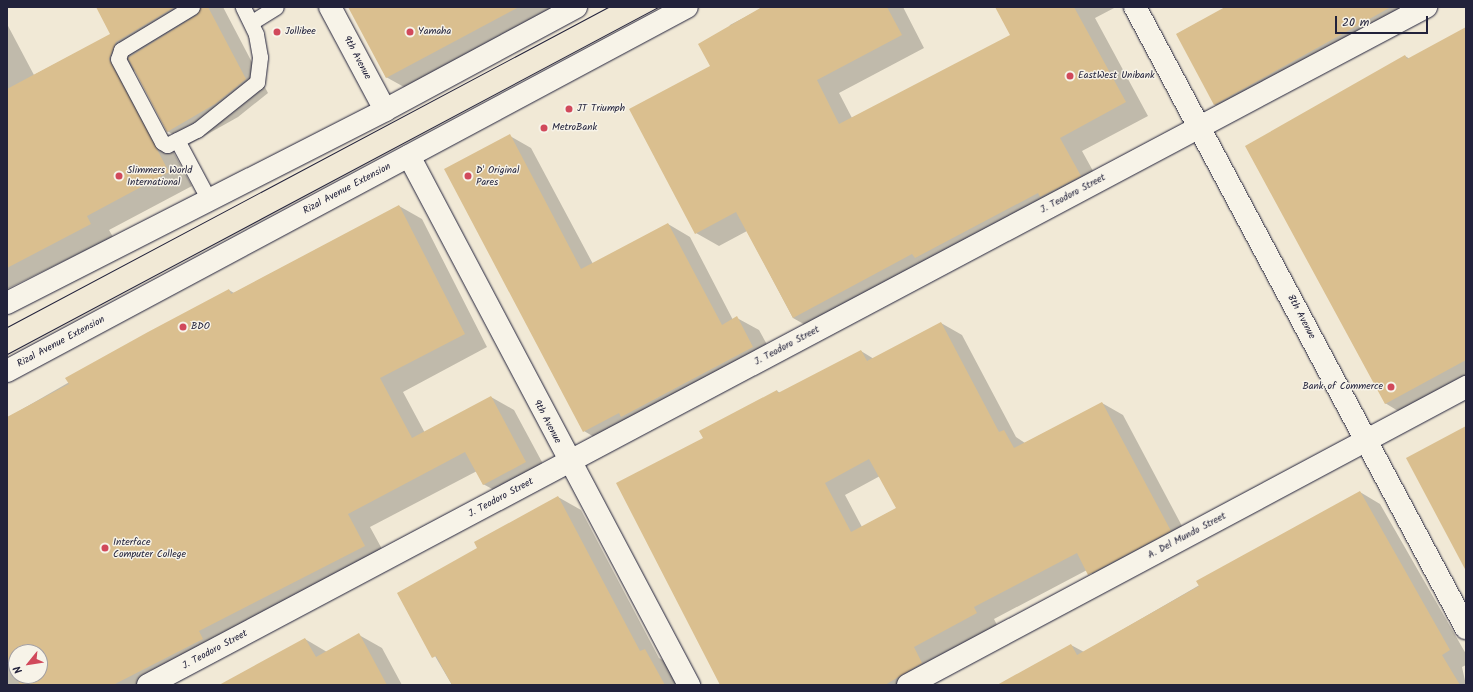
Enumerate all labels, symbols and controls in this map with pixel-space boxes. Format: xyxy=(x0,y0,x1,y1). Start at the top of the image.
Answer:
scale bar xyxy=(1337,8,1430,34)
text: 20 m xyxy=(1342,13,1369,32)
place label: Jollibee xyxy=(285,26,316,38)
place label: Yamaha xyxy=(418,26,451,38)
marker: Jollibee xyxy=(272,27,282,37)
marker: Yamaha xyxy=(405,27,415,37)
street label: 9th Avenue xyxy=(341,34,373,82)
place label: EastWest Unibank xyxy=(1078,70,1155,82)
marker: EastWest Unibank xyxy=(1065,71,1075,81)
place label: JT Triumph xyxy=(577,103,625,115)
marker: JT Triumph xyxy=(564,104,574,114)
place label: MetroBank xyxy=(552,122,597,134)
marker: MetroBank xyxy=(539,123,549,133)
street label: Rizal Avenue Extension xyxy=(301,161,393,217)
place label: Slimmers World International xyxy=(127,164,192,188)
place label: D' Original Pares xyxy=(476,164,519,188)
marker: Slimmers World International xyxy=(114,171,124,181)
marker: D' Original Pares xyxy=(463,171,473,181)
street label: J. Teodoro Street xyxy=(1038,172,1108,216)
street label: 8th Avenue xyxy=(1284,293,1318,341)
street label: Rizal Avenue Extension xyxy=(15,314,107,370)
place label: BDO xyxy=(191,321,210,333)
marker: BDO xyxy=(178,322,188,332)
street label: J. Teodoro Street xyxy=(752,324,822,368)
place label: Bank of Commerce xyxy=(1302,381,1383,393)
marker: Bank of Commerce xyxy=(1386,382,1396,392)
street label: 9th Avenue xyxy=(531,398,563,446)
street label: J. Teodoro Street xyxy=(466,476,536,520)
street label: A. Del Mundo Street xyxy=(1146,510,1228,562)
place label: Interface Computer College xyxy=(113,536,186,560)
marker: Interface Computer College xyxy=(100,543,110,553)
street label: J. Teodoro Street xyxy=(180,628,250,672)
north arrow xyxy=(8,644,48,684)
text: N xyxy=(9,662,28,677)

